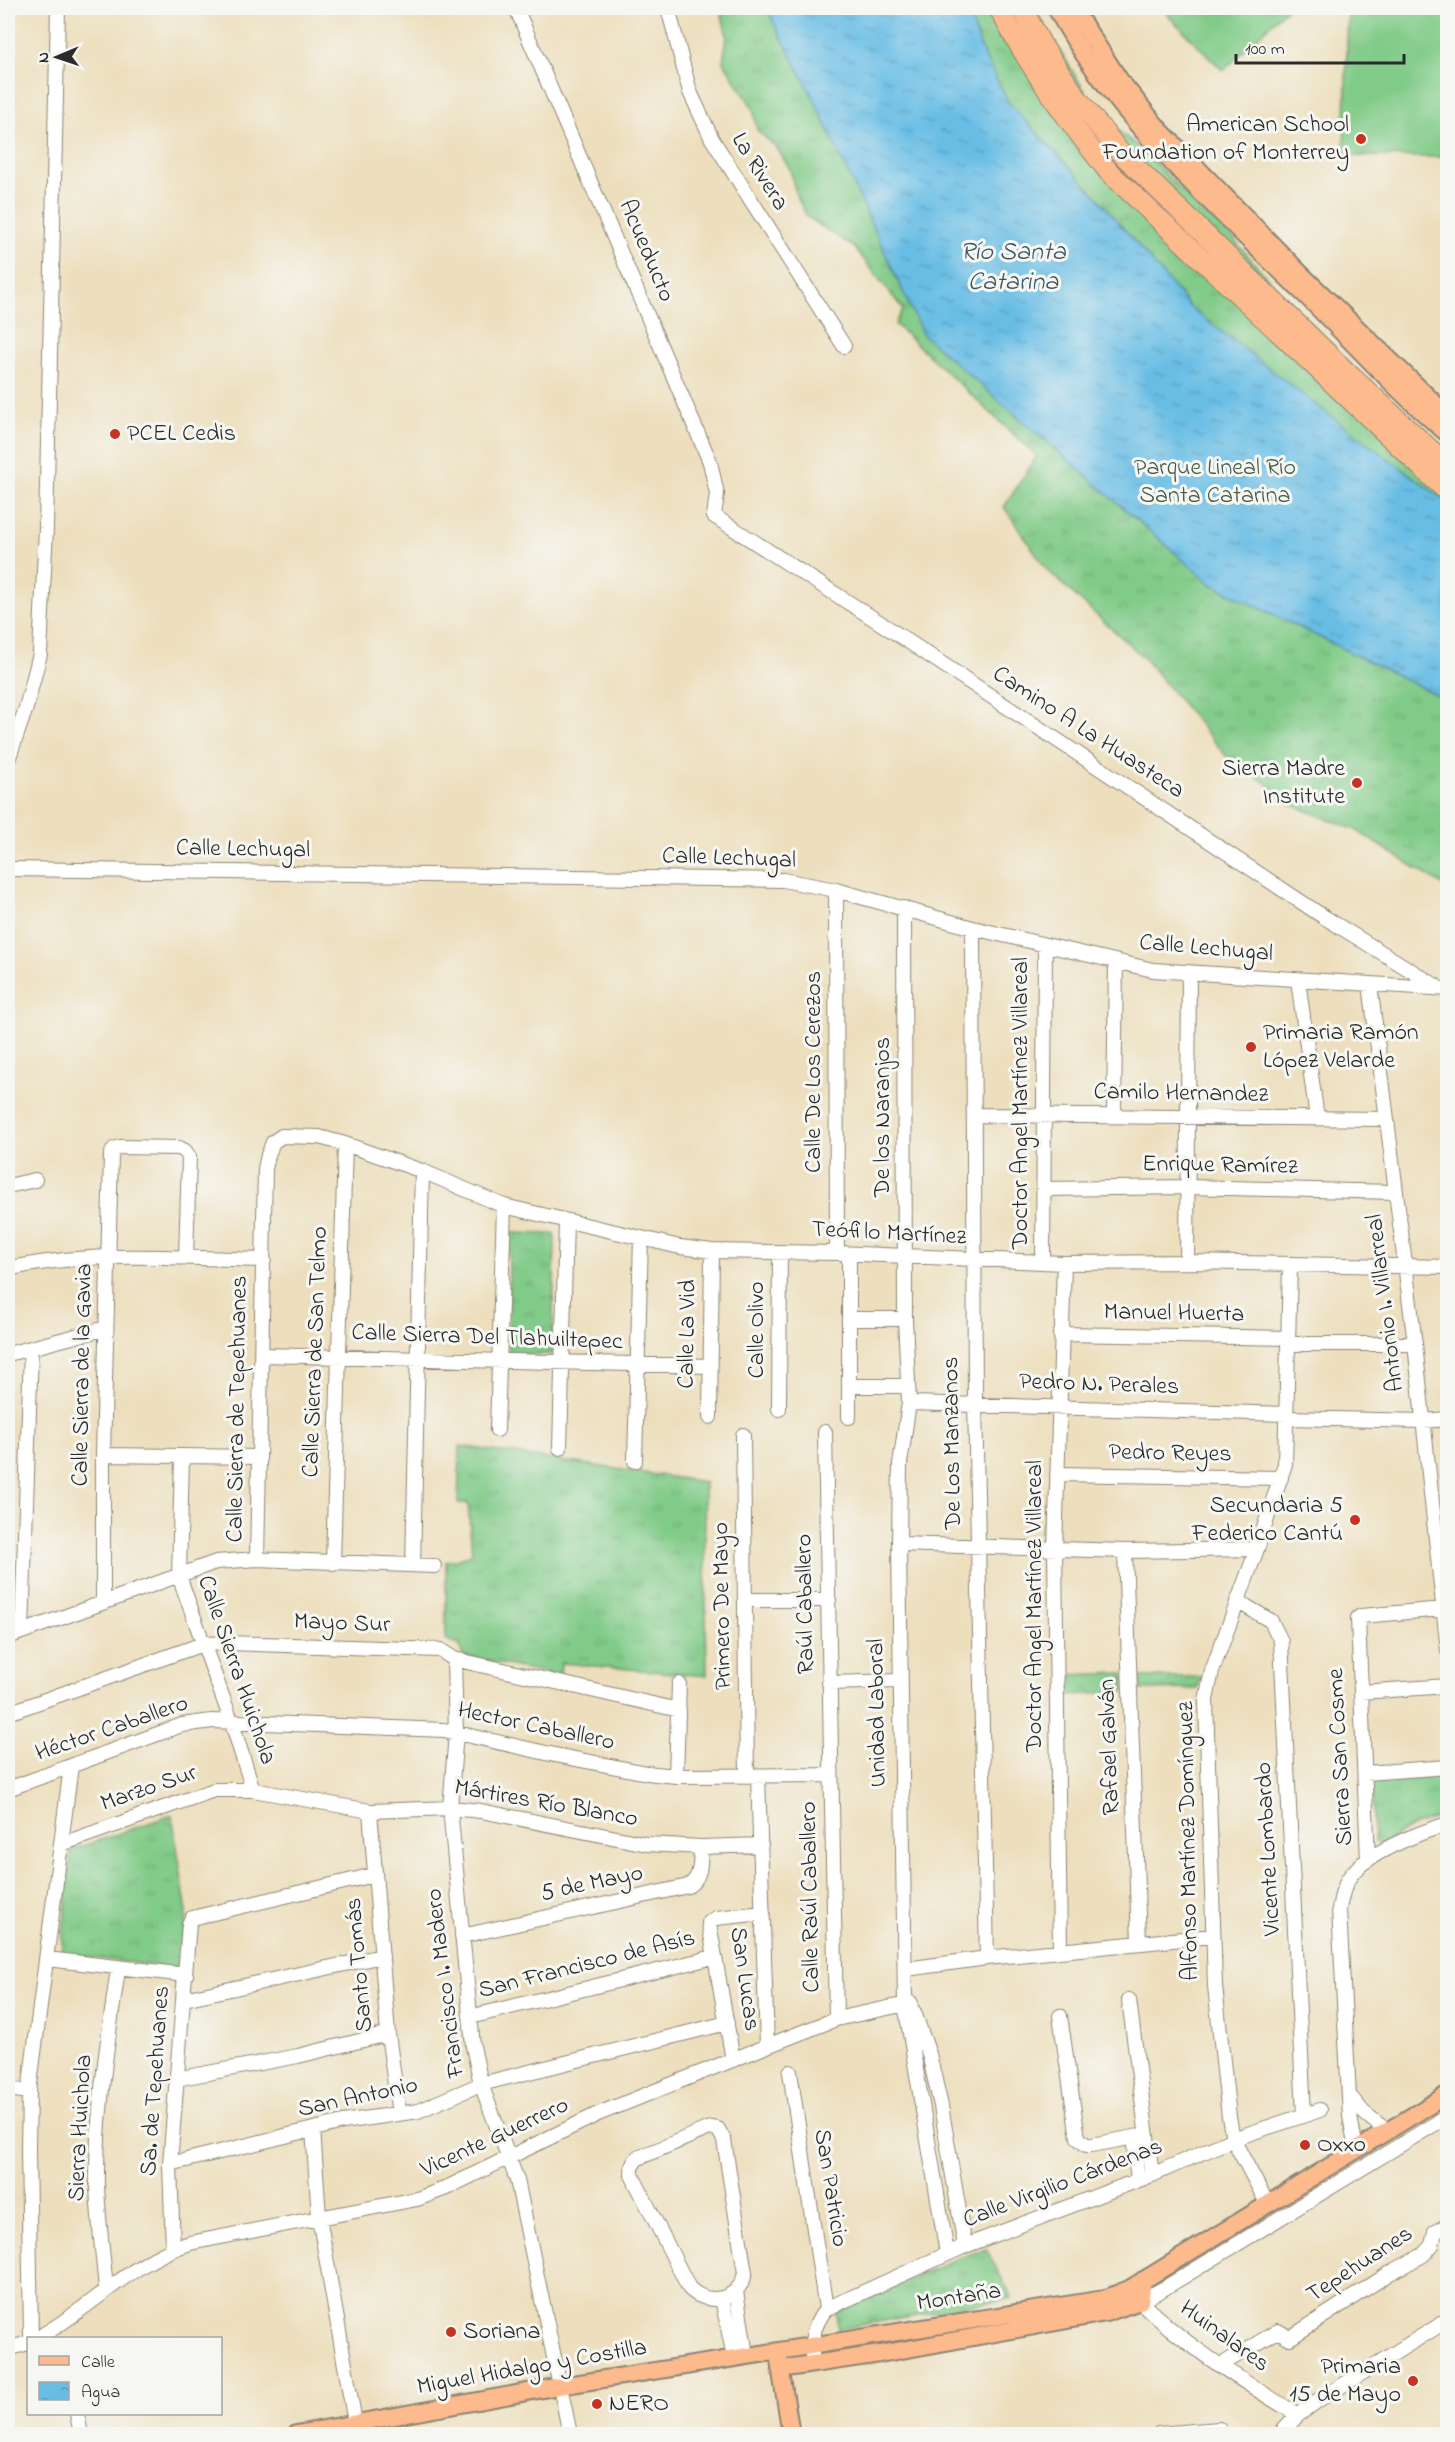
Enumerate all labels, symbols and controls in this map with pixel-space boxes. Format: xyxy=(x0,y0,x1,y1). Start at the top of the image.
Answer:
north arrow xyxy=(27,27,87,87)
scale bar xyxy=(1236,27,1404,65)
text: 100 m xyxy=(1245,37,1285,63)
text: N xyxy=(32,51,56,63)
place label: American School Foundation of Monterrey xyxy=(1101,108,1349,172)
street label: La Rivera xyxy=(721,126,797,218)
marker: American School Foundation of Monterrey xyxy=(1354,132,1368,146)
street label: Acueducto xyxy=(609,194,683,308)
water label: Río Santa Catarina xyxy=(960,234,1067,302)
place label: PCEL Cedis xyxy=(127,417,236,452)
marker: PCEL Cedis xyxy=(108,427,122,441)
park label: Parque Lineal Río Santa Catarina xyxy=(1134,451,1296,514)
street label: Camino A La Huasteca xyxy=(985,658,1191,808)
place label: Sierra Madre Institute xyxy=(1221,752,1345,815)
marker: Sierra Madre Institute xyxy=(1350,776,1364,790)
street label: Calle Lechugal xyxy=(176,831,310,869)
street label: Calle Lechugal xyxy=(661,839,797,879)
street label: Calle Lechugal xyxy=(1138,926,1274,972)
street label: Doctor Angel Martínez Villareal xyxy=(1004,957,1039,1250)
street label: Calle De Los Cerezos xyxy=(797,971,832,1173)
place label: Primaria Ramón López Velarde xyxy=(1263,1016,1419,1079)
street label: De los Naranjos xyxy=(866,1037,901,1198)
marker: Primaria Ramón López Velarde xyxy=(1244,1040,1258,1054)
street label: Camilo Hernandez xyxy=(1093,1075,1270,1113)
street label: Enrique Ramírez xyxy=(1142,1147,1299,1185)
street label: Teófilo Martínez xyxy=(811,1212,968,1256)
street label: Antonio I. Villarreal xyxy=(1358,1212,1414,1394)
street label: Calle Sierra de San Telmo xyxy=(294,1226,338,1478)
street label: Calle Sierra de la Gavia xyxy=(64,1263,102,1487)
street label: Calle Sierra de Tepehuanes xyxy=(218,1275,258,1543)
street label: Calle La Vid xyxy=(670,1279,706,1389)
street label: Calle Olivo xyxy=(740,1282,775,1378)
street label: Manuel Huerta xyxy=(1103,1295,1245,1333)
street label: Calle Sierra Del Tlahuiltepec xyxy=(351,1316,623,1360)
street label: De Los Manzanos xyxy=(934,1356,972,1531)
street label: Pedro N. Perales xyxy=(1018,1365,1180,1405)
street label: Pedro Reyes xyxy=(1108,1435,1232,1474)
street label: Doctor Angel Martínez Villareal xyxy=(1018,1460,1053,1753)
place label: Secundaria 5 Federico Cantú xyxy=(1191,1489,1343,1552)
marker: Secundaria 5 Federico Cantú xyxy=(1348,1513,1362,1527)
street label: Primero De Mayo xyxy=(704,1522,743,1690)
street label: Raúl Caballero xyxy=(787,1533,825,1675)
street label: Calle Sierra Huichola xyxy=(187,1571,285,1769)
street label: Mayo Sur xyxy=(293,1605,391,1644)
street label: Unidad Laboral xyxy=(859,1638,897,1788)
street label: Sierra San Cosme xyxy=(1319,1667,1363,1847)
street label: Rafael Galván xyxy=(1090,1678,1130,1816)
street label: Héctor Caballero xyxy=(31,1686,193,1772)
street label: Hector Caballero xyxy=(454,1693,618,1761)
street label: Alfonso Martínez Domínguez xyxy=(1169,1700,1209,1981)
street label: Marzo Sur xyxy=(96,1756,203,1822)
street label: Vicente Lombardo xyxy=(1247,1761,1291,1938)
street label: Mártires Río Blanco xyxy=(452,1771,640,1837)
street label: Calle Raúl Caballero xyxy=(792,1801,830,1993)
street label: 5 de Mayo xyxy=(537,1856,647,1913)
street label: Francisco I. Madero xyxy=(417,1886,475,2081)
street label: Santo Tomás xyxy=(337,1896,383,2034)
street label: San Francisco de Asís xyxy=(475,1921,699,2009)
street label: San Lucas xyxy=(719,1925,769,2033)
street label: Sa. de Tepehuanes xyxy=(132,1985,180,2177)
street label: Sierra Huichola xyxy=(60,2054,102,2202)
street label: San Antonio xyxy=(295,2068,421,2128)
street label: Vicente Guerrero xyxy=(414,2088,575,2188)
street label: San Patricio xyxy=(803,2127,857,2249)
place label: Oxxo xyxy=(1317,2128,1366,2163)
street label: Calle Virgilio Cárdenas xyxy=(958,2130,1168,2238)
marker: Oxxo xyxy=(1298,2138,1312,2152)
street label: Tepehuanes xyxy=(1300,2217,1420,2313)
street label: Montaña xyxy=(914,2274,1004,2322)
street label: Huinalares xyxy=(1172,2292,1276,2382)
place label: Soriana xyxy=(463,2315,540,2350)
marker: Soriana xyxy=(444,2325,458,2339)
street label: Miguel Hidalgo y Costilla xyxy=(414,2331,650,2406)
legend xyxy=(27,2337,222,2415)
text: Calle xyxy=(81,2350,116,2376)
place label: Primaria 15 de Mayo xyxy=(1289,2350,1401,2414)
marker: Primaria 15 de Mayo xyxy=(1406,2374,1420,2388)
text: Agua xyxy=(81,2380,120,2407)
place label: NERO xyxy=(609,2387,669,2422)
marker: NERO xyxy=(590,2397,604,2411)

